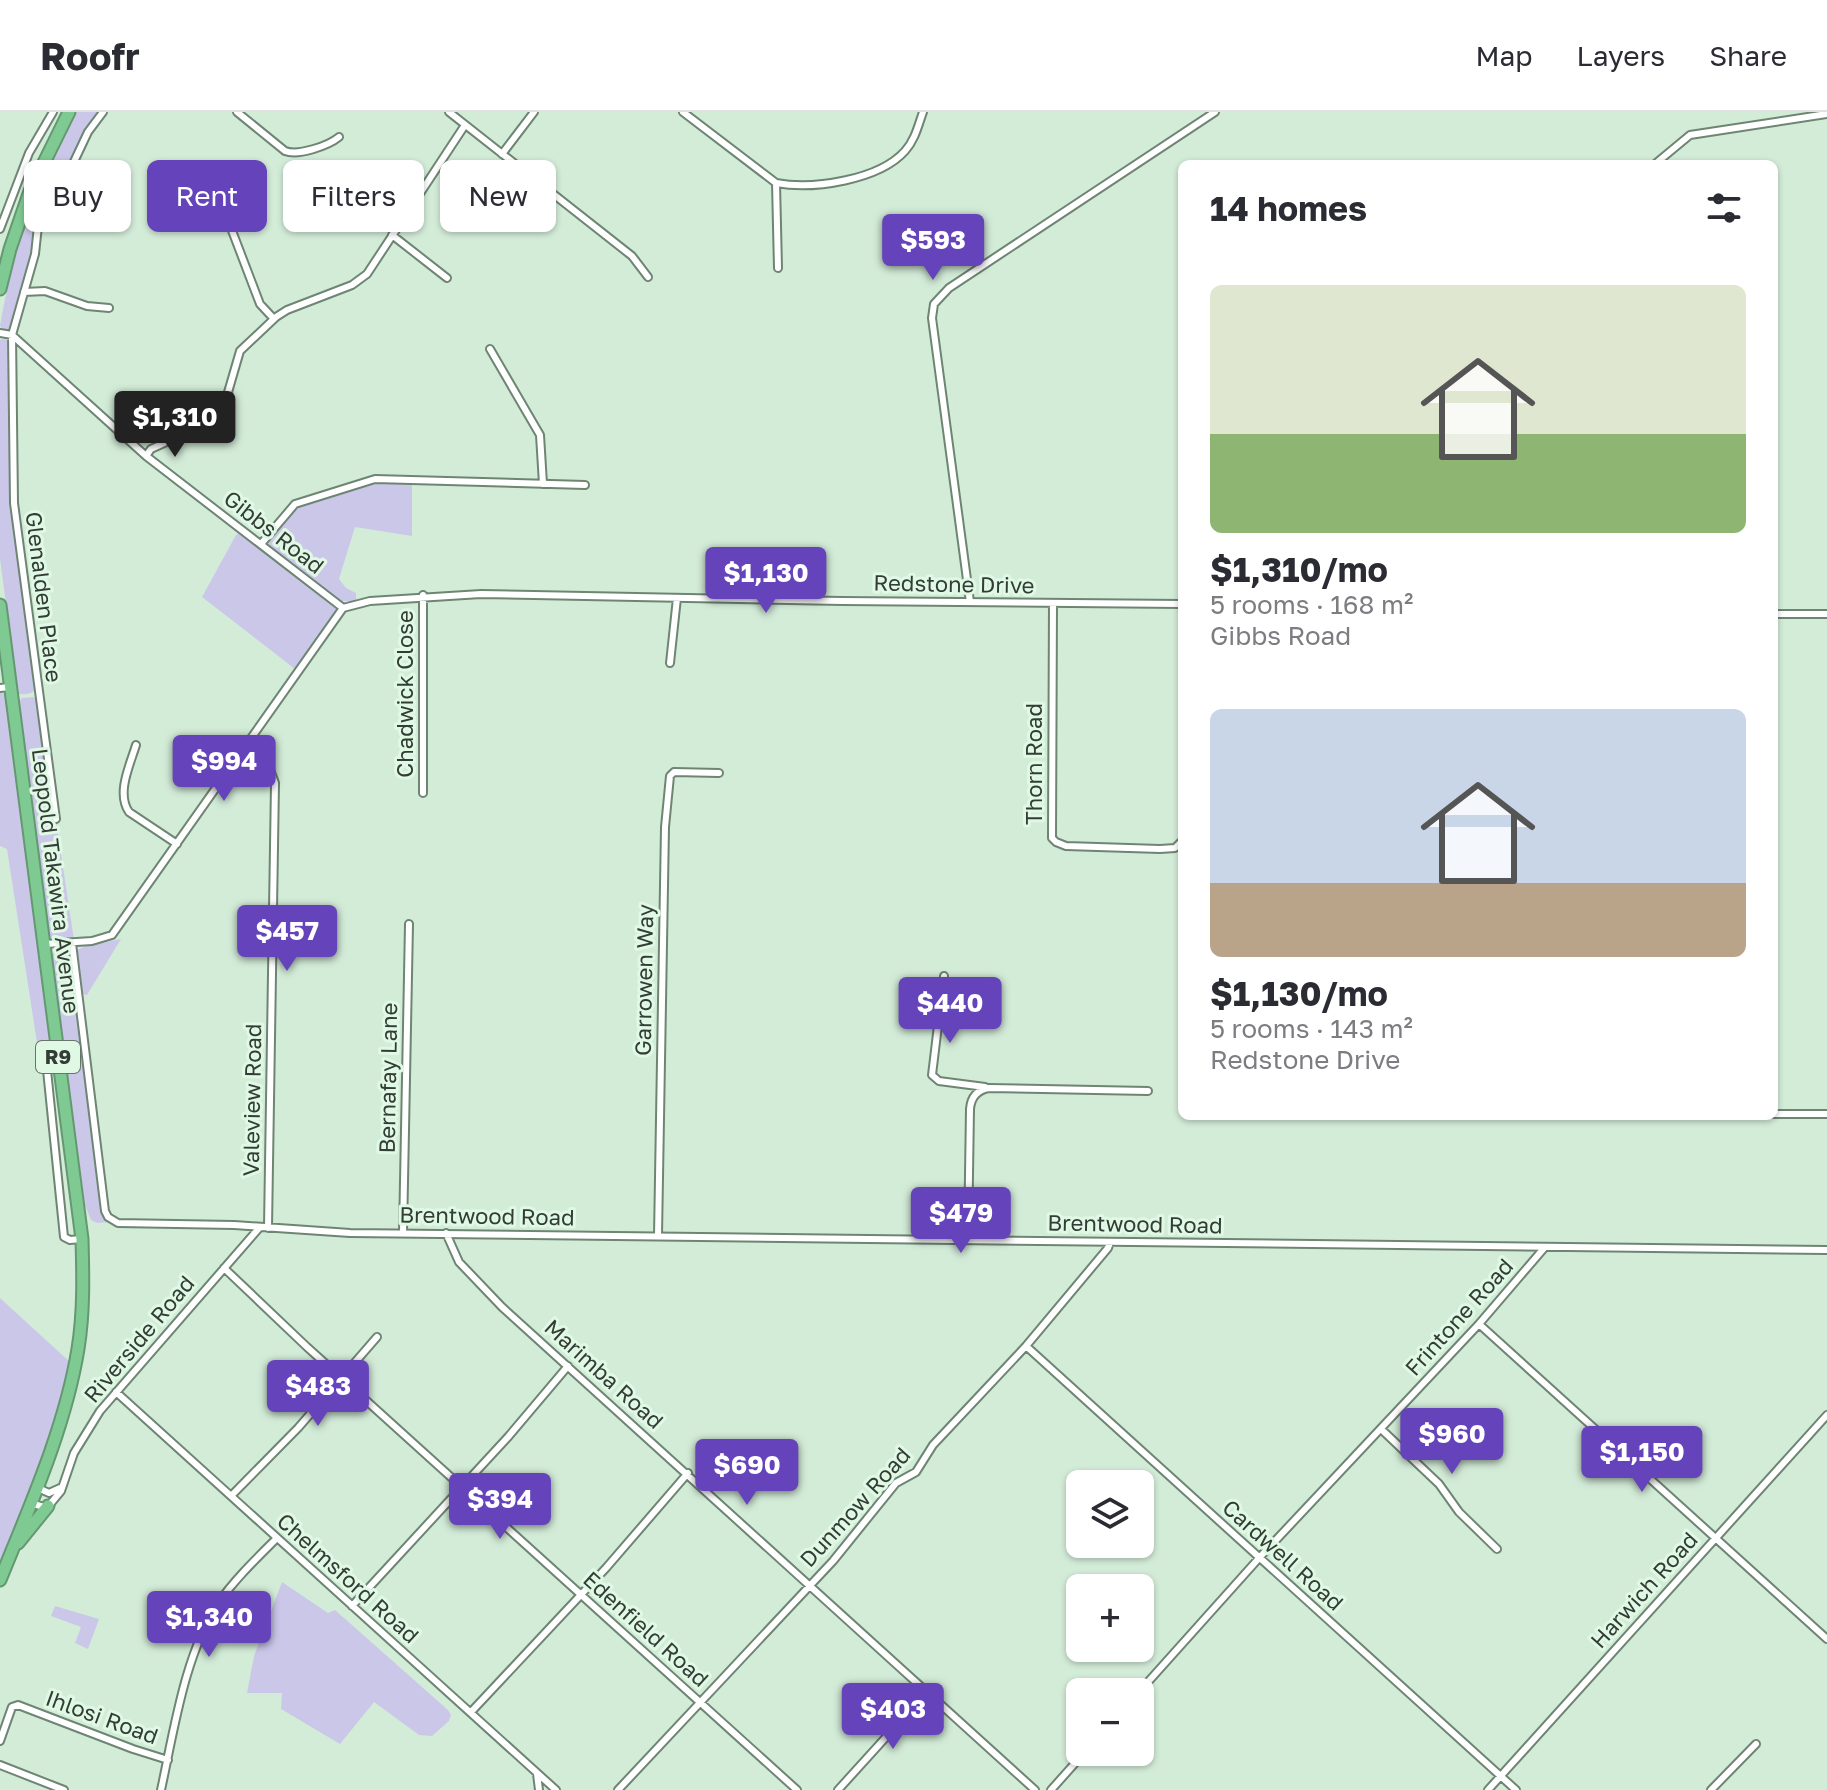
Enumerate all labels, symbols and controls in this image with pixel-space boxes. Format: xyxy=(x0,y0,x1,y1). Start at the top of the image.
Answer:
text: Roofr xyxy=(40,33,140,78)
text: Map xyxy=(1475,39,1533,72)
text: Layers xyxy=(1577,39,1665,72)
text: Share xyxy=(1709,39,1787,72)
chip: Buy xyxy=(24,160,131,232)
chip: Rent xyxy=(147,160,267,232)
chip: Filters xyxy=(283,160,424,232)
chip: New xyxy=(440,160,556,232)
icon: filters xyxy=(1702,186,1746,230)
text: 14 homes xyxy=(1210,188,1367,228)
pin: $593 xyxy=(886,214,980,282)
text: $593 xyxy=(900,224,966,255)
icon: home xyxy=(1406,337,1550,481)
pin: $1,310 xyxy=(110,391,240,459)
text: $1,310 xyxy=(132,401,218,432)
street label: Gibbs Road xyxy=(219,484,330,579)
street label: Glenalden Place xyxy=(21,510,68,684)
pin: $1,130 xyxy=(701,547,831,615)
text: $1,310/mo xyxy=(1210,549,1388,589)
text: $1,130 xyxy=(723,557,809,588)
street label: Redstone Drive xyxy=(873,569,1035,598)
text: 5 rooms · 168 m² xyxy=(1210,589,1413,620)
street label: Chadwick Close xyxy=(391,610,418,778)
text: Gibbs Road xyxy=(1210,620,1351,651)
street label: Thorn Road xyxy=(1020,703,1047,825)
pin: $994 xyxy=(177,735,271,803)
text: $994 xyxy=(191,745,257,776)
street label: Leopold Takawira Avenue xyxy=(27,747,86,1015)
icon: home xyxy=(1406,761,1550,905)
street label: Garrowen Way xyxy=(629,904,658,1056)
pin: $457 xyxy=(240,905,334,973)
text: $457 xyxy=(255,915,319,946)
text: $1,130/mo xyxy=(1210,973,1388,1013)
pin: $440 xyxy=(903,977,997,1045)
text: $440 xyxy=(917,987,983,1018)
street label: Bernafay Lane xyxy=(373,1002,402,1154)
text: 5 rooms · 143 m² xyxy=(1210,1013,1413,1044)
street label: Valeview Road xyxy=(237,1023,266,1177)
road number: R9 xyxy=(36,1041,80,1073)
text: Redstone Drive xyxy=(1210,1044,1400,1075)
pin: $479 xyxy=(914,1187,1008,1255)
text: $479 xyxy=(929,1197,993,1228)
street label: Brentwood Road xyxy=(399,1200,575,1231)
street label: Brentwood Road xyxy=(1047,1208,1223,1239)
street label: Frintone Road xyxy=(1399,1252,1518,1381)
street label: Riverside Road xyxy=(78,1270,200,1408)
street label: Marimba Road xyxy=(539,1313,669,1434)
pin: $483 xyxy=(271,1360,365,1428)
text: $483 xyxy=(285,1370,351,1401)
pin: $960 xyxy=(1405,1408,1499,1476)
text: $960 xyxy=(1418,1418,1486,1449)
pin: $1,150 xyxy=(1577,1426,1707,1494)
text: $1,150 xyxy=(1599,1436,1685,1467)
pin: $690 xyxy=(700,1439,794,1507)
street label: Dunmow Road xyxy=(794,1441,915,1572)
text: $690 xyxy=(713,1449,781,1480)
map controls xyxy=(1066,1470,1154,1766)
button: layers xyxy=(1066,1470,1154,1558)
pin: $394 xyxy=(453,1473,547,1541)
text: $394 xyxy=(467,1483,533,1514)
street label: Cardwell Road xyxy=(1217,1493,1349,1616)
street label: Chelmsford Road xyxy=(272,1507,425,1648)
street label: Harwich Road xyxy=(1584,1526,1703,1653)
street label: Edenfield Road xyxy=(578,1565,715,1692)
button: + xyxy=(1066,1574,1154,1662)
pin: $1,340 xyxy=(144,1591,274,1659)
text: $1,340 xyxy=(165,1601,253,1632)
button: − xyxy=(1066,1678,1154,1766)
pin: $403 xyxy=(846,1683,940,1751)
street label: Ihlosi Road xyxy=(42,1684,162,1749)
text: $403 xyxy=(860,1693,926,1724)

